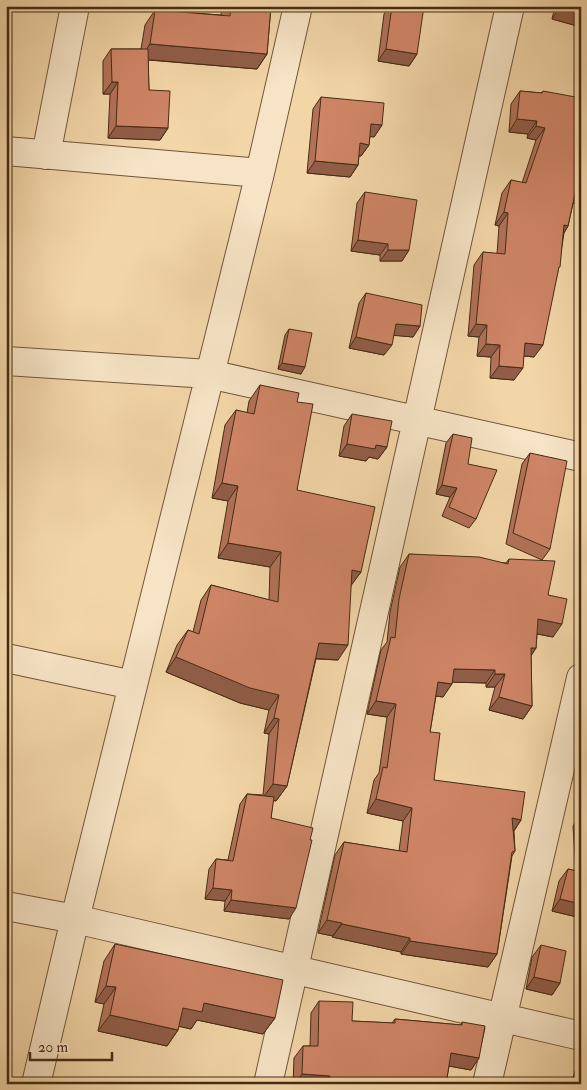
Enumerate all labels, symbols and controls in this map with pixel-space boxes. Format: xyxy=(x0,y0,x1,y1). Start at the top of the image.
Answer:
scale bar xyxy=(30,1030,112,1062)
text: 20 m xyxy=(38,1038,68,1057)

